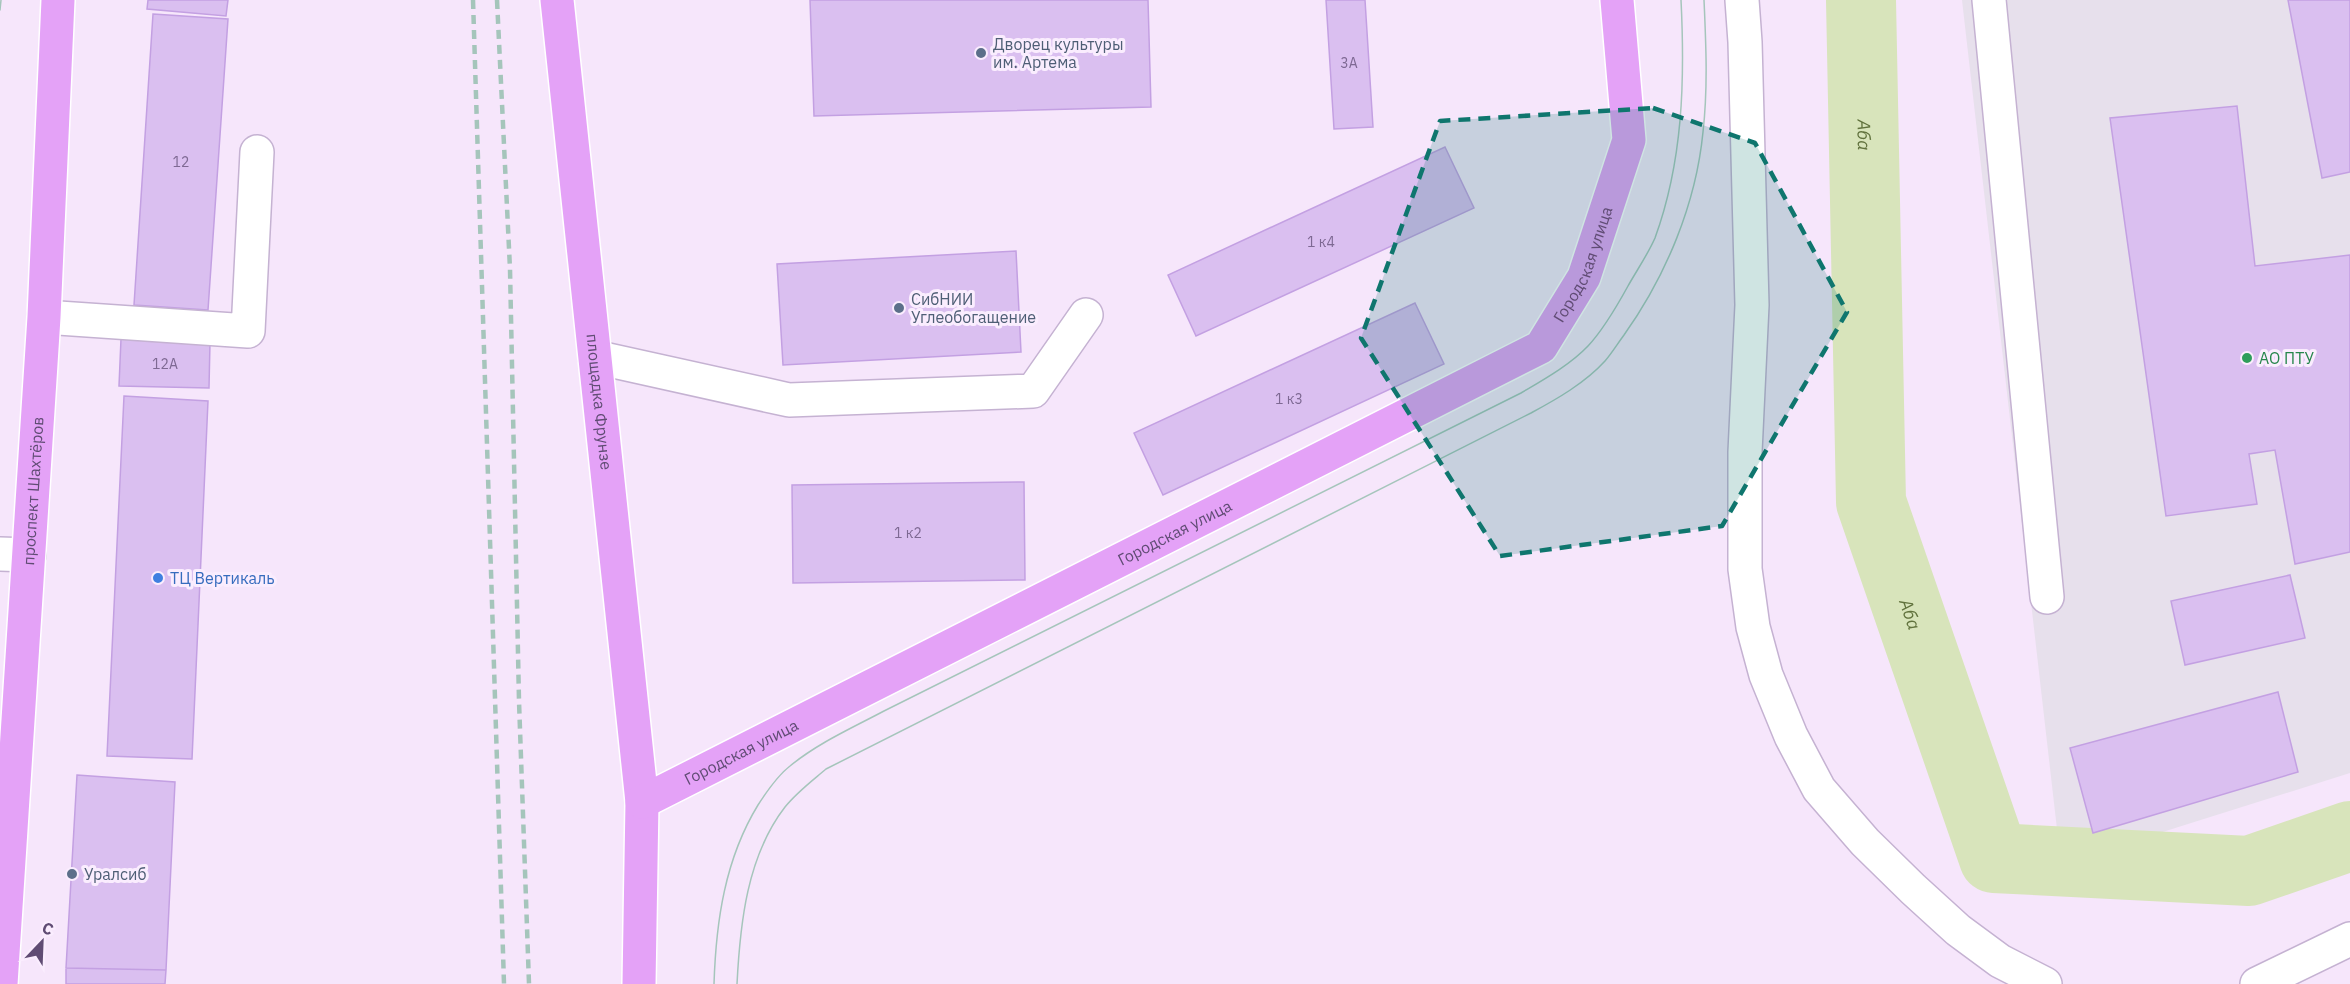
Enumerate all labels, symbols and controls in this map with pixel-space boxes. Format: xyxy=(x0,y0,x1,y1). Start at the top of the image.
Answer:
place label: Дворец культуры им. Артема xyxy=(993,34,1123,72)
marker: Дворец культуры им. Артема xyxy=(974,46,988,60)
house number: 3А xyxy=(1340,54,1358,72)
water label: Аба xyxy=(1852,118,1876,151)
house number: 12 xyxy=(173,153,189,171)
street label: Городская улица xyxy=(1549,203,1617,326)
house number: 1 к4 xyxy=(1307,233,1335,251)
place label: СибНИИ Углеобогащение xyxy=(911,289,1036,327)
marker: СибНИИ Углеобогащение xyxy=(892,301,906,315)
street label: площадка Фрунзе xyxy=(582,333,617,471)
place label: АО ПТУ xyxy=(2259,348,2315,368)
marker: АО ПТУ xyxy=(2240,351,2254,365)
house number: 12А xyxy=(152,355,178,373)
house number: 1 к3 xyxy=(1275,390,1303,408)
street label: проспект Шахтёров xyxy=(18,416,48,566)
street label: Городская улица xyxy=(1114,495,1235,570)
house number: 1 к2 xyxy=(894,524,922,542)
place label: ТЦ Вертикаль xyxy=(170,568,275,588)
marker: ТЦ Вертикаль xyxy=(151,571,165,585)
water label: Аба xyxy=(1894,595,1926,633)
street label: Городская улица xyxy=(681,715,802,789)
place label: Уралсиб xyxy=(84,864,146,884)
marker: Уралсиб xyxy=(65,867,79,881)
north arrow xyxy=(12,912,72,972)
text: С xyxy=(39,917,57,939)

